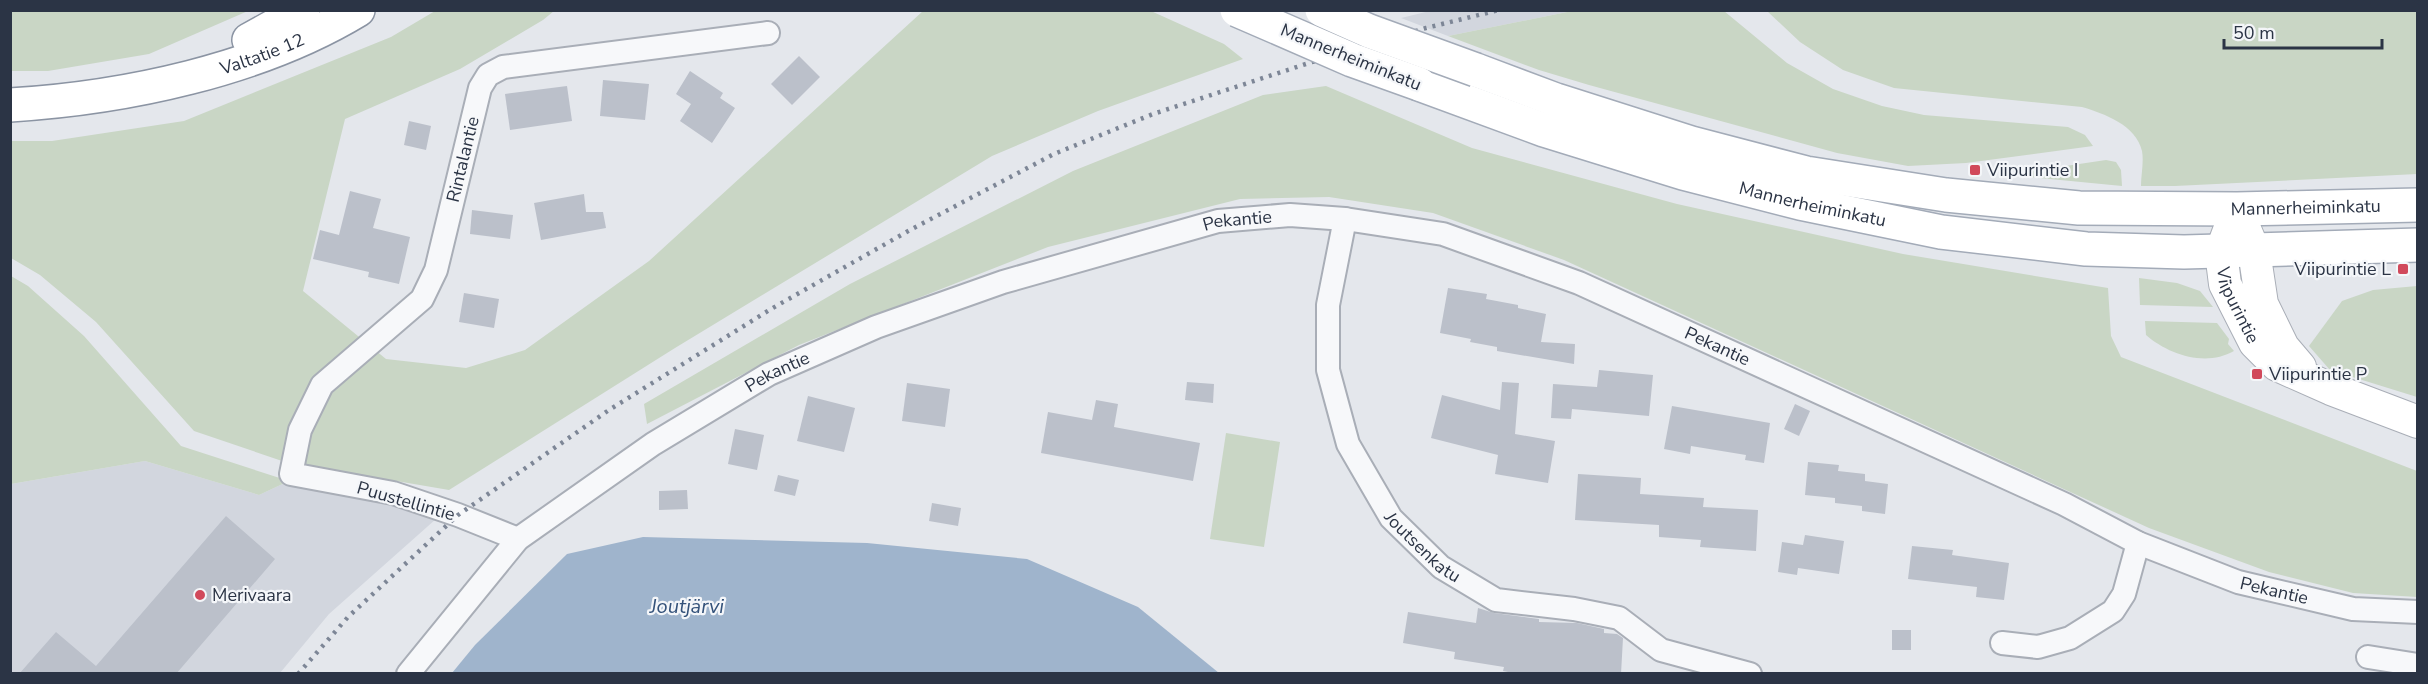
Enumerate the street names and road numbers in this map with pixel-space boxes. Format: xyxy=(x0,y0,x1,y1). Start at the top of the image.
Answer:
street label: Mannerheiminkatu xyxy=(1277,18,1425,96)
street label: Valtatie 12 xyxy=(216,28,308,81)
street label: Rintalantie xyxy=(441,114,485,205)
street label: Mannerheiminkatu xyxy=(1736,176,1888,232)
street label: Mannerheiminkatu xyxy=(2230,194,2381,221)
street label: Pekantie xyxy=(1200,205,1273,237)
street label: Viipurintie xyxy=(2211,264,2265,347)
street label: Pekantie xyxy=(1681,321,1754,371)
street label: Pekantie xyxy=(740,346,813,398)
street label: Puustellintie xyxy=(354,476,458,526)
street label: Joutsenkatu xyxy=(1378,507,1465,588)
street label: Pekantie xyxy=(2238,571,2311,610)

